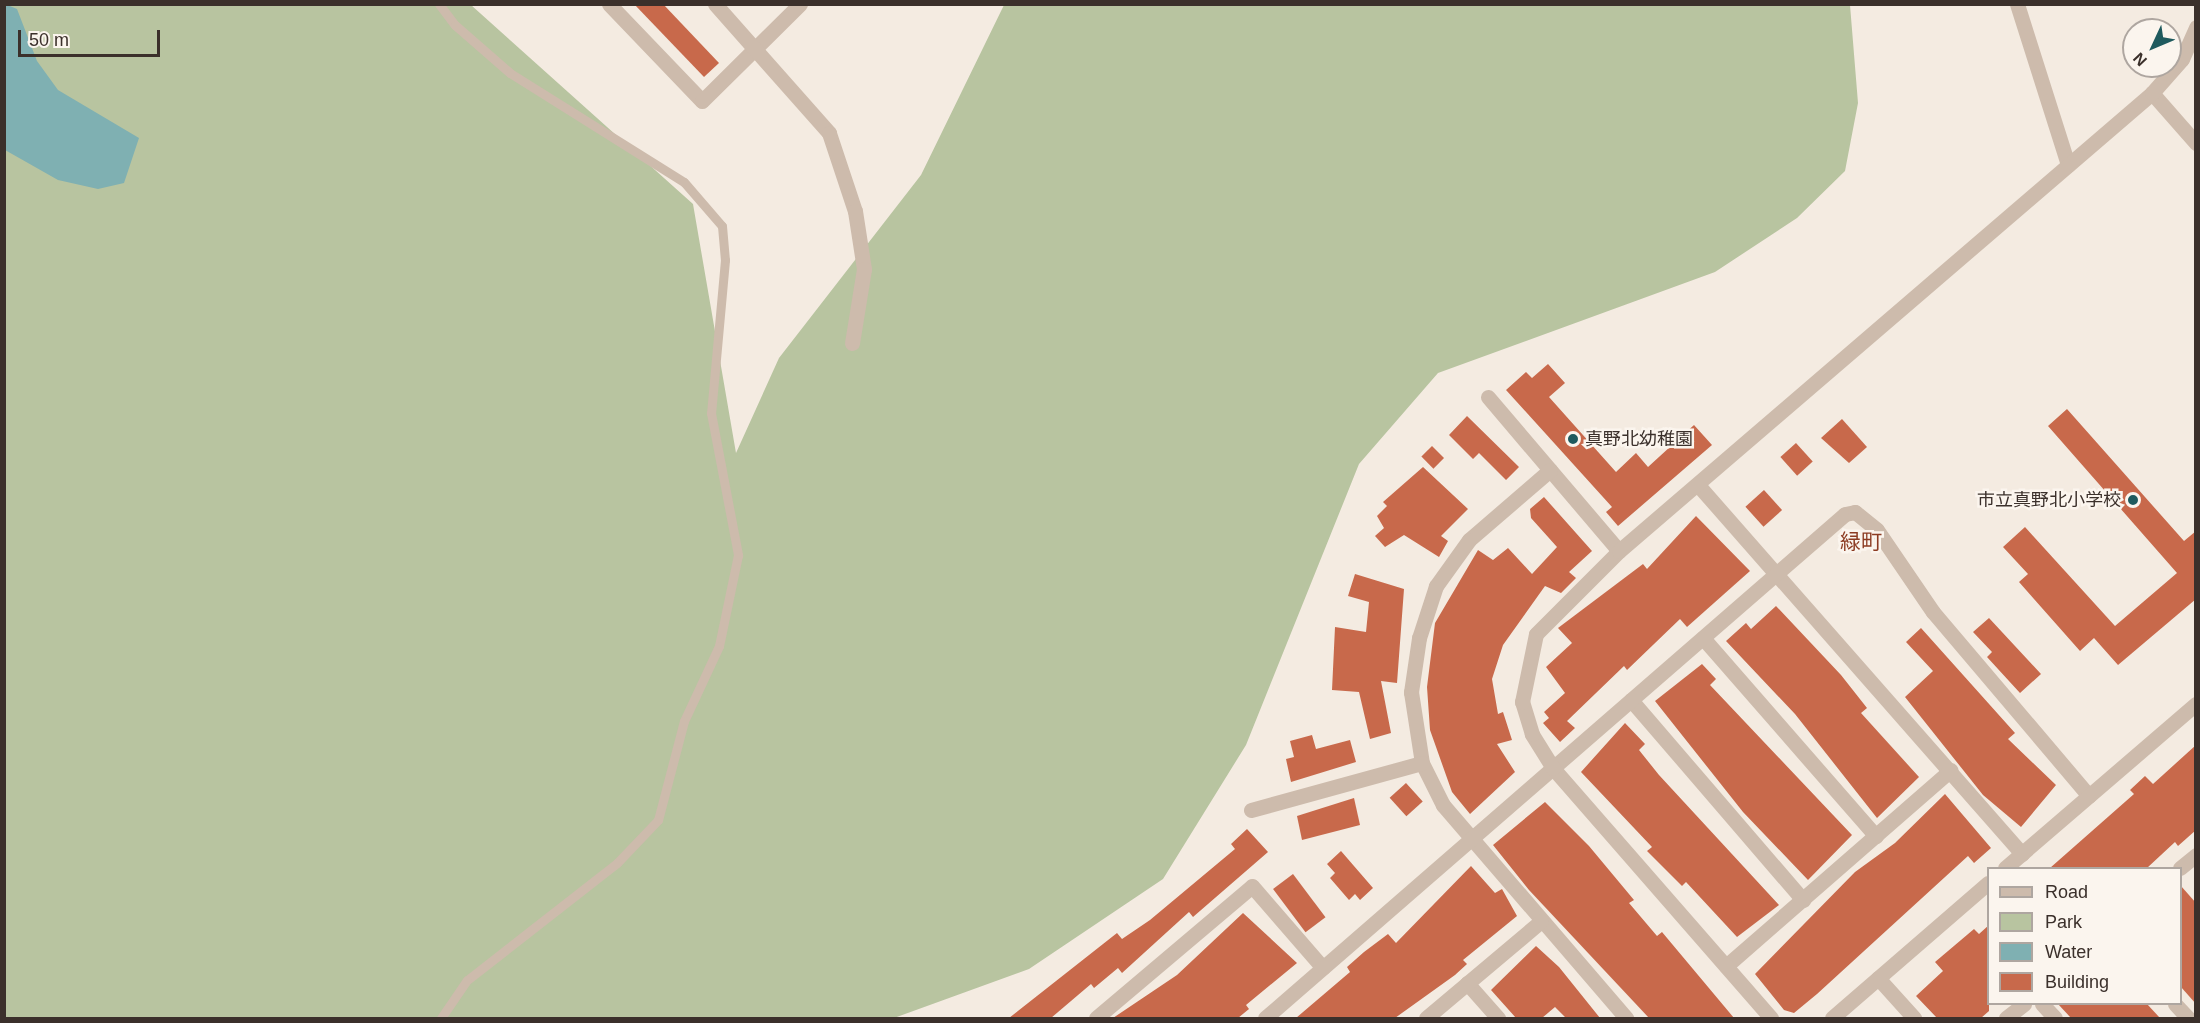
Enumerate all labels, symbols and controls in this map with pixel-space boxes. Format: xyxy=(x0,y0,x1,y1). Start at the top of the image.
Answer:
scale bar xyxy=(21,18,164,56)
north arrow xyxy=(2122,18,2182,78)
text: 50 m xyxy=(29,30,69,50)
text: N xyxy=(2130,49,2150,70)
place label: 真野北幼稚園 xyxy=(1585,428,1693,450)
marker: 真野北幼稚園 xyxy=(1566,432,1580,446)
place label: 市立真野北小学校 xyxy=(1977,489,2121,511)
marker: 市立真野北小学校 xyxy=(2126,493,2140,507)
district label: 緑町 xyxy=(1840,529,1882,555)
legend xyxy=(1987,867,2182,1005)
text: Road xyxy=(2045,882,2088,902)
text: Park xyxy=(2045,912,2082,932)
text: Water xyxy=(2045,942,2092,962)
text: Building xyxy=(2045,972,2109,992)

